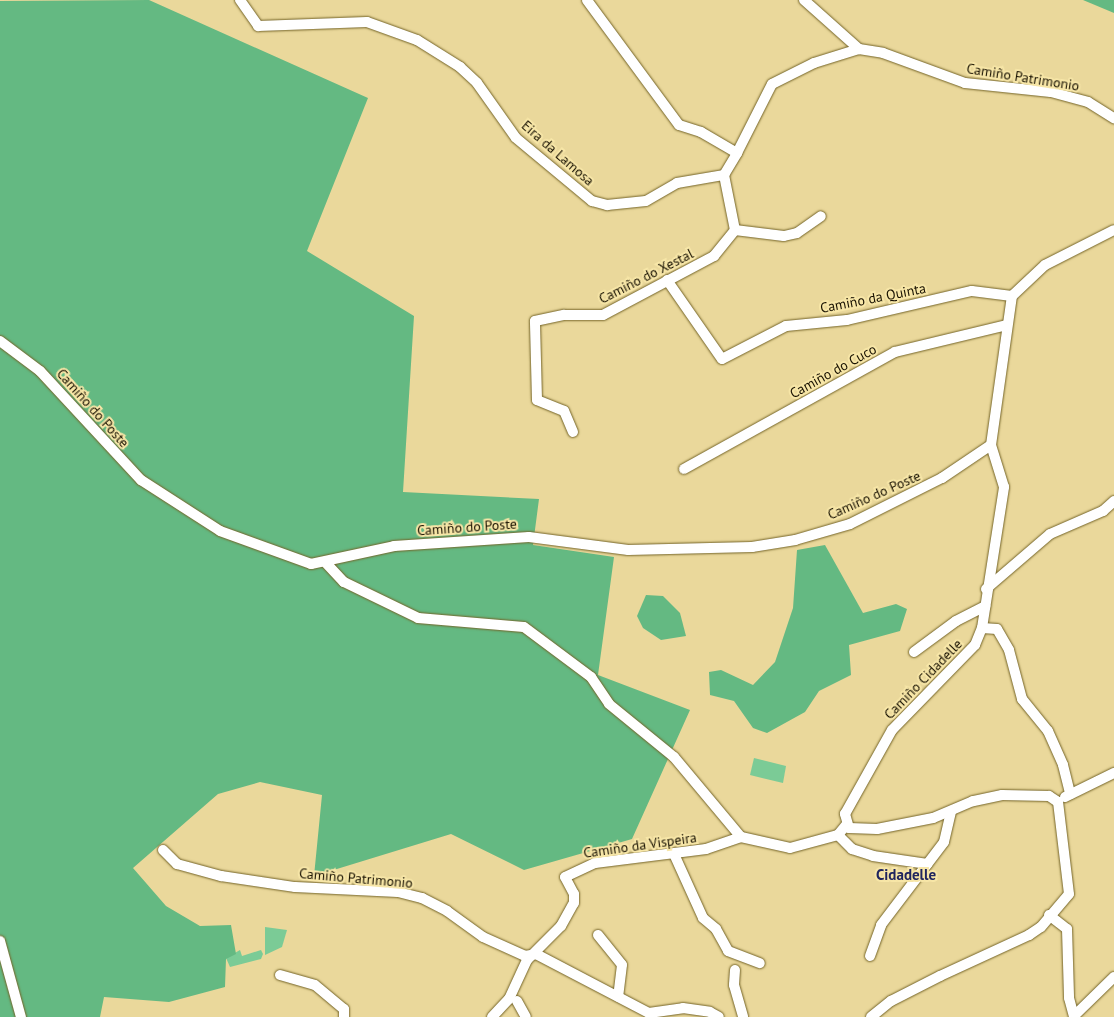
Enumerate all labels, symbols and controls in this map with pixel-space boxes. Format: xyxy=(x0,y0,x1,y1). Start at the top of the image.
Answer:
street label: Camiño Patrimonio xyxy=(965,60,1081,94)
street label: Eira da Lamosa xyxy=(518,117,598,189)
street label: Camiño do Xestal xyxy=(596,245,696,307)
street label: Camiño da Quinta xyxy=(819,280,927,316)
street label: Camiño do Cuco xyxy=(787,340,879,402)
street label: Camiño do Poste xyxy=(53,365,133,451)
street label: Camiño do Poste xyxy=(825,467,923,523)
street label: Camiño do Poste xyxy=(417,515,517,539)
street label: Camiño Cidadelle xyxy=(881,635,965,723)
street label: Camiño da Vispeira xyxy=(582,829,698,861)
street label: Camiño Patrimonio xyxy=(298,865,414,891)
district label: Cidadelle xyxy=(876,866,936,884)

